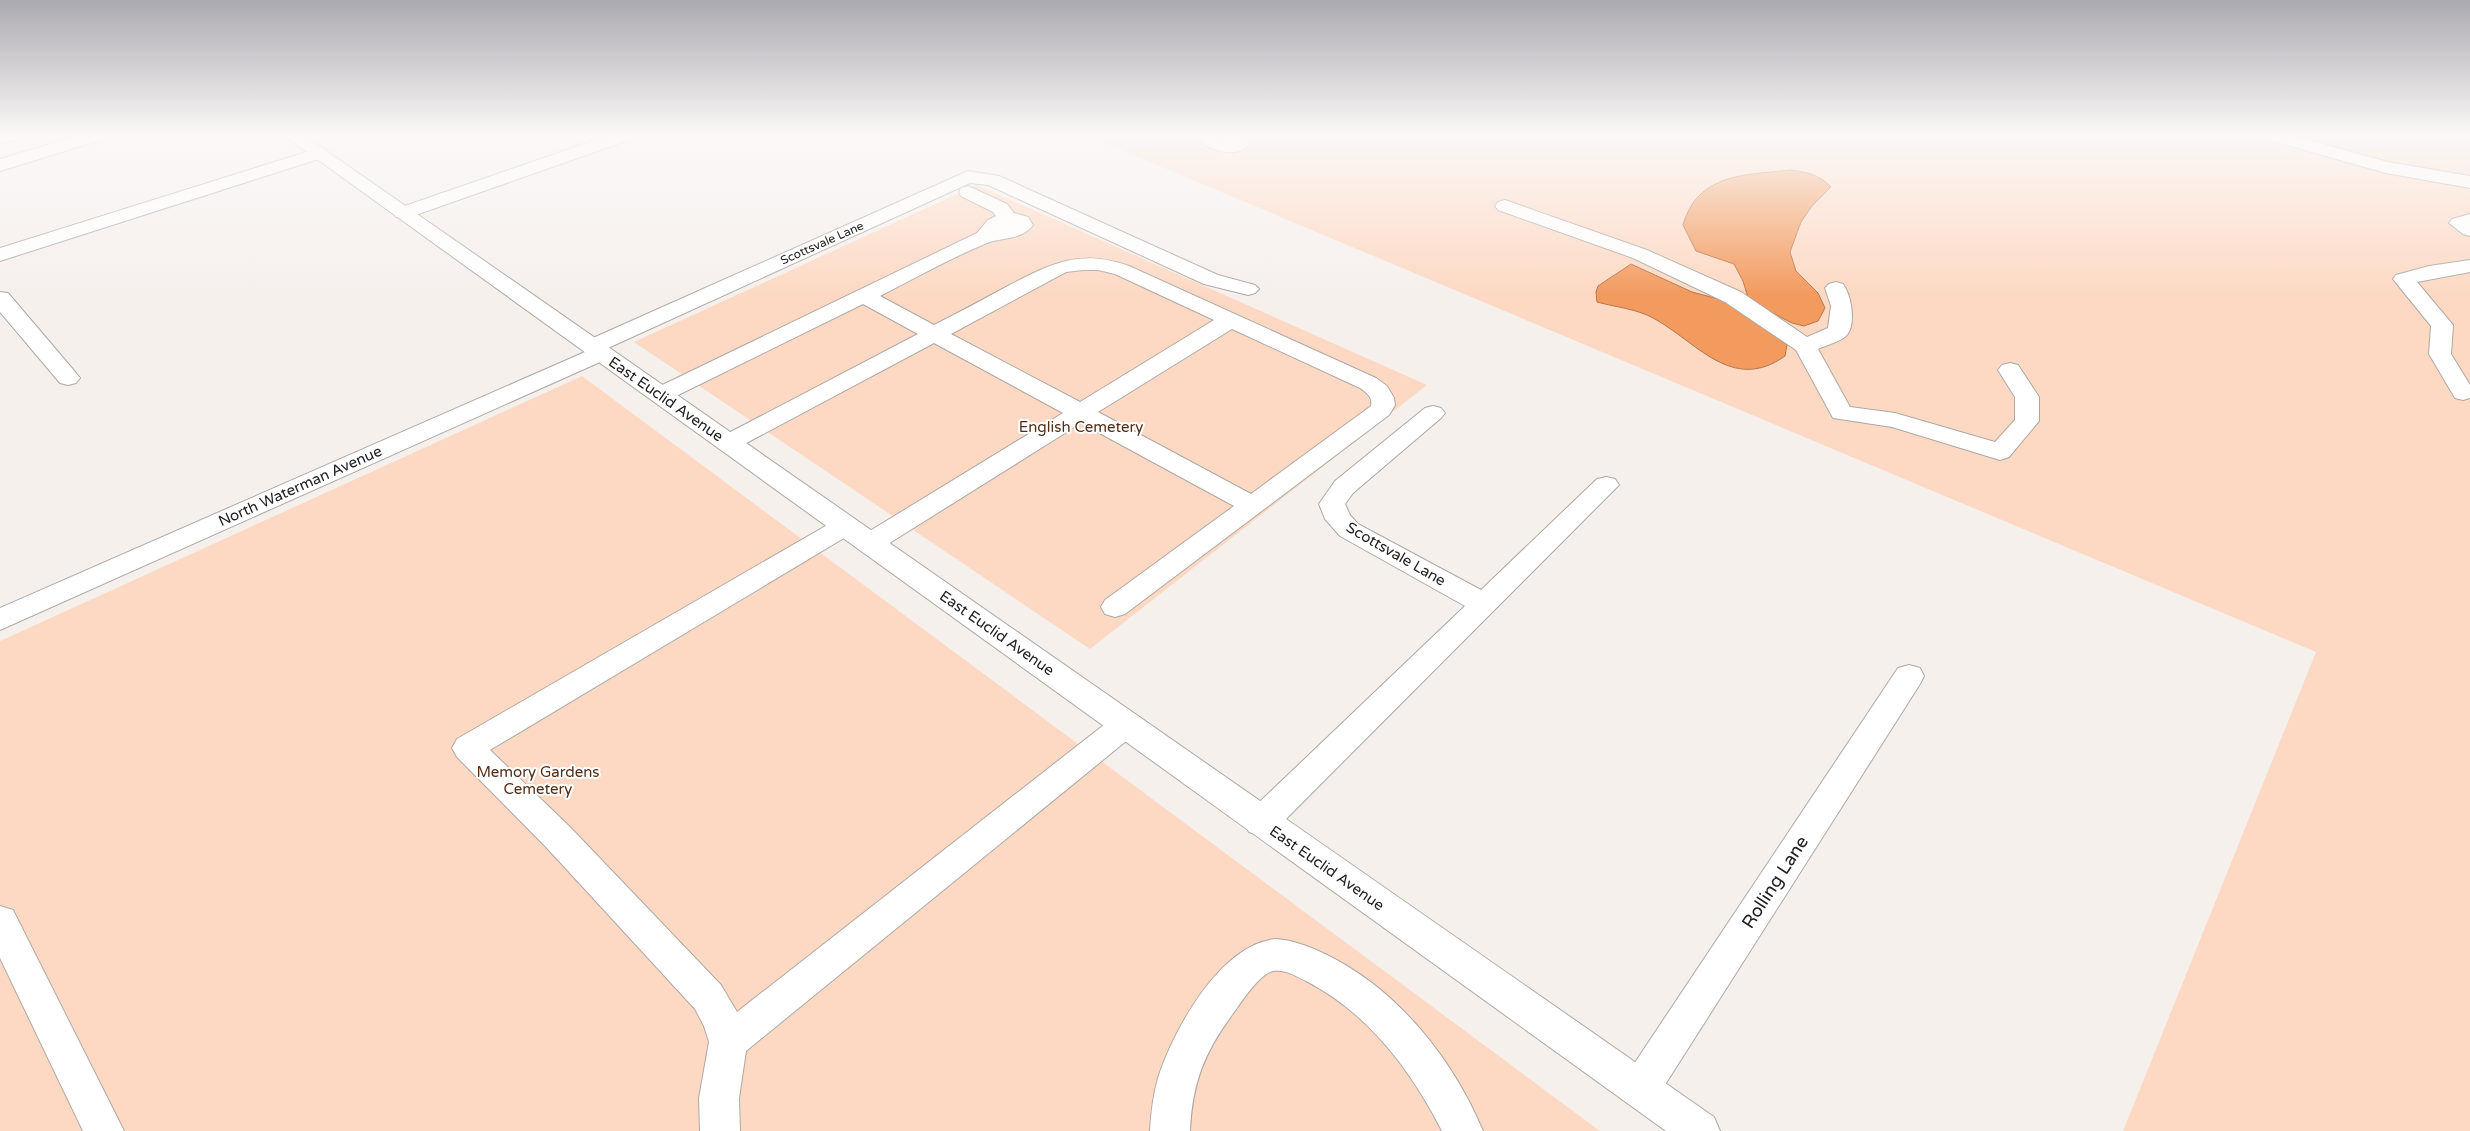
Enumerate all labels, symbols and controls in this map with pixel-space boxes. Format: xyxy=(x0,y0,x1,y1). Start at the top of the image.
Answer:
street label: Scottsvale Lane xyxy=(778,218,866,268)
street label: East Euclid Avenue xyxy=(605,353,727,445)
park label: English Cemetery xyxy=(1019,418,1143,436)
street label: North Waterman Avenue xyxy=(215,442,385,530)
street label: Scottsvale Lane xyxy=(1343,518,1449,590)
street label: East Euclid Avenue xyxy=(936,587,1058,679)
park label: Memory Gardens Cemetery xyxy=(477,763,599,798)
street label: East Euclid Avenue xyxy=(1266,822,1388,914)
street label: Rolling Lane xyxy=(1737,832,1813,932)

